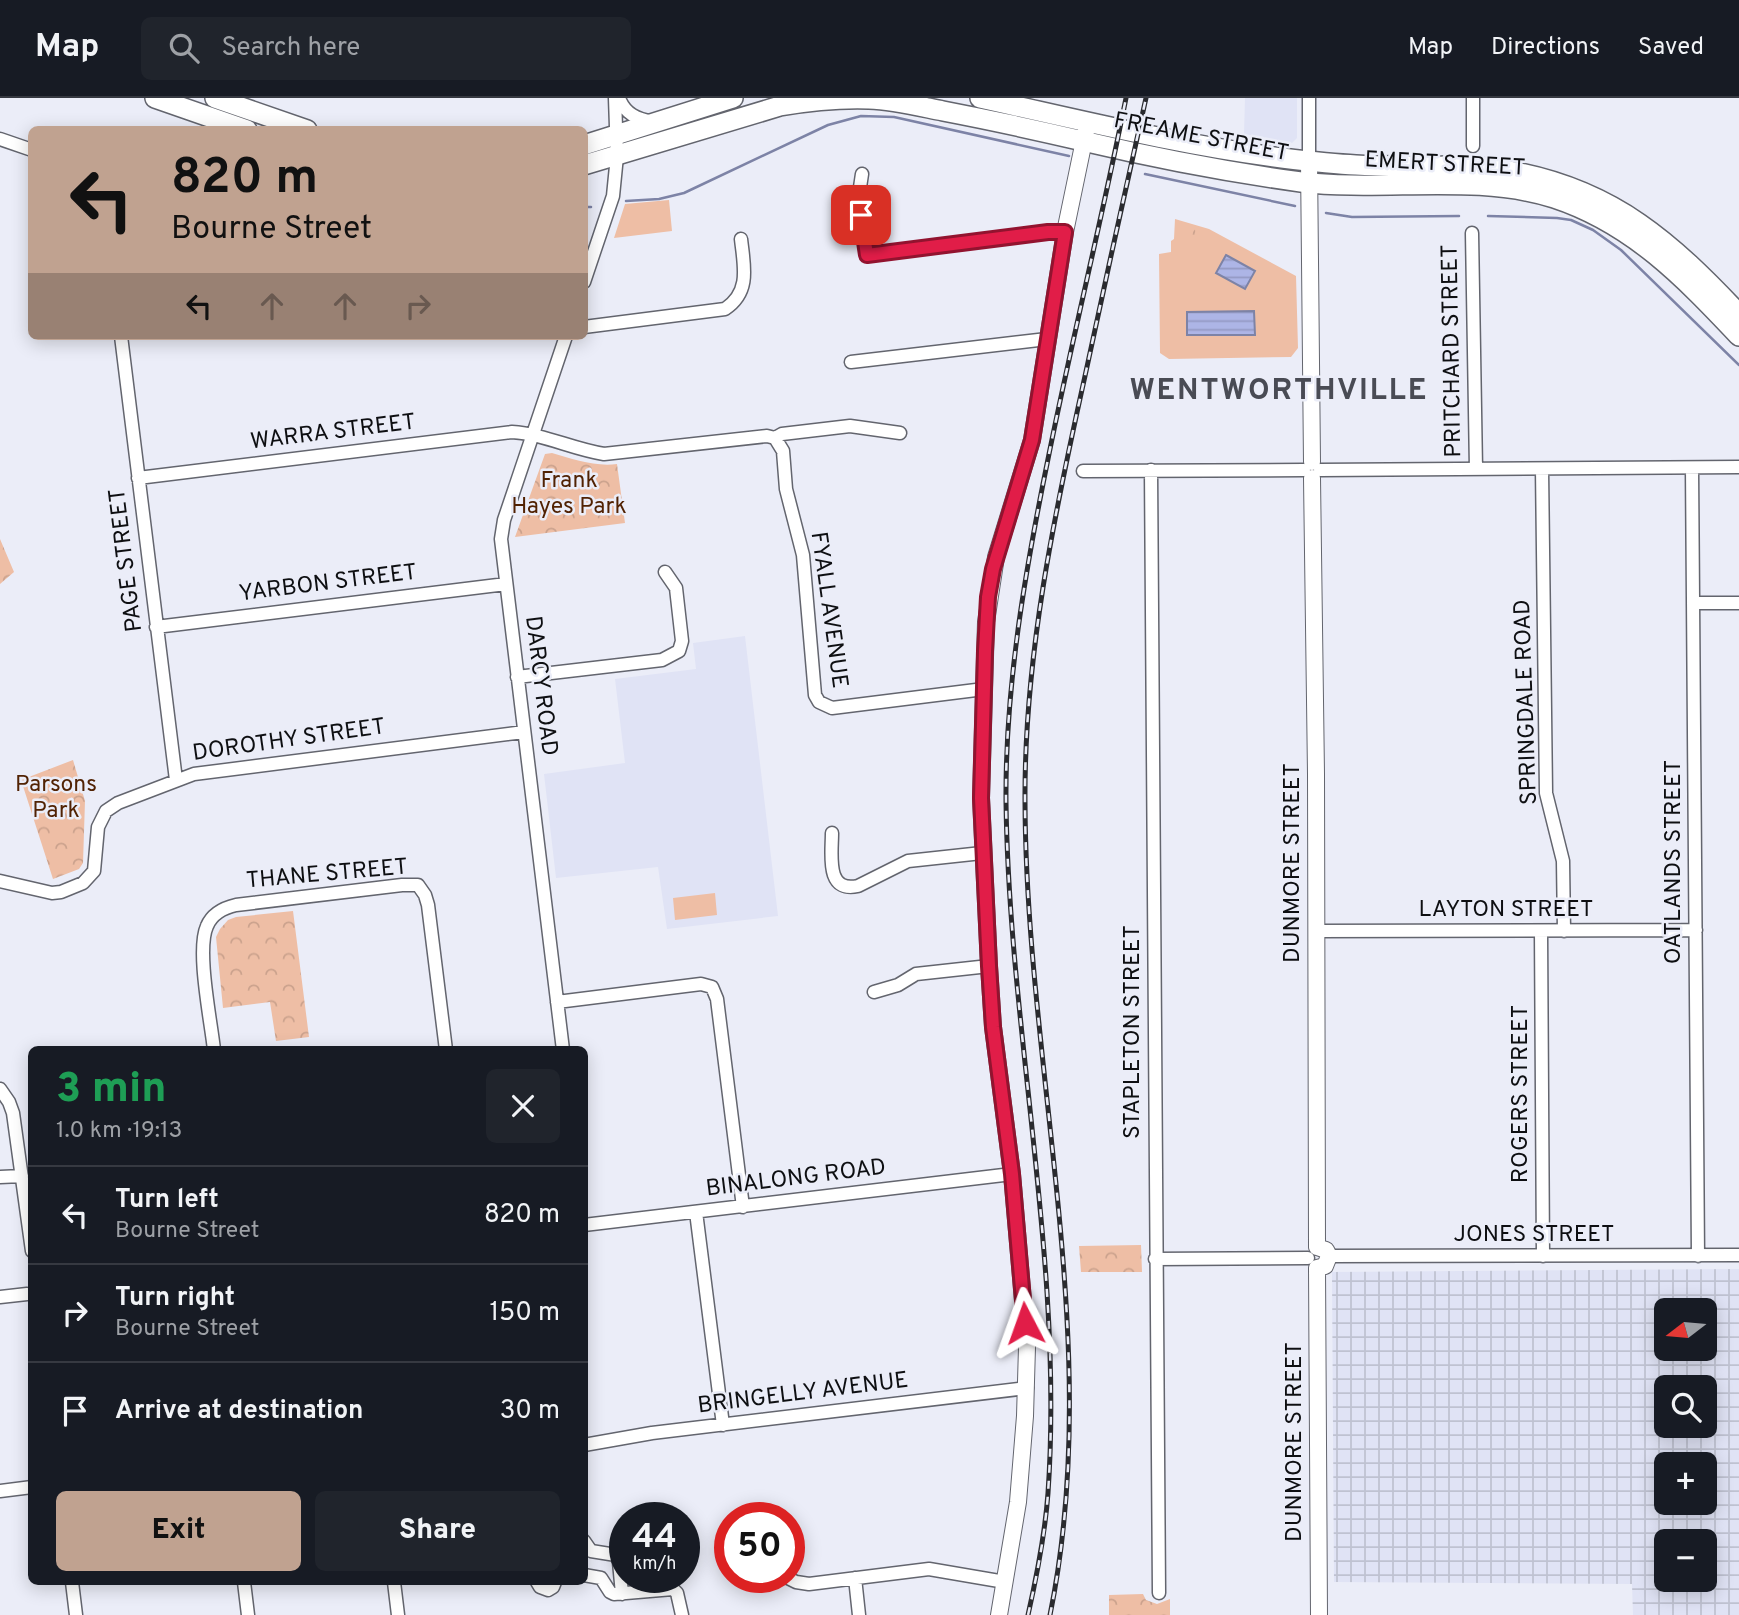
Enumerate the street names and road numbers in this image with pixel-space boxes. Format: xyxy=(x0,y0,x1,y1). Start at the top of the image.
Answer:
street label: FREAME STREET xyxy=(1111,107,1291,169)
street label: EMERT STREET xyxy=(1364,146,1526,184)
street label: PRITCHARD STREET xyxy=(1437,244,1469,458)
street label: WARRA STREET xyxy=(249,408,417,458)
street label: PAGE STREET xyxy=(104,487,150,633)
street label: FYALL AVENUE xyxy=(803,530,853,690)
street label: YARBON STREET xyxy=(237,559,419,609)
street label: SPRINGDALE ROAD xyxy=(1509,599,1545,805)
street label: DARCY ROAD xyxy=(517,614,563,758)
street label: DOROTHY STREET xyxy=(191,713,387,769)
street label: OATLANDS STREET xyxy=(1660,760,1689,964)
street label: DUNMORE STREET xyxy=(1279,763,1308,963)
street label: THANE STREET xyxy=(245,853,409,897)
street label: LAYTON STREET xyxy=(1419,896,1593,925)
street label: STAPLETON STREET xyxy=(1119,925,1148,1139)
street label: ROGERS STREET xyxy=(1507,1005,1536,1183)
street label: BINALONG ROAD xyxy=(704,1154,888,1204)
street label: JONES STREET xyxy=(1454,1221,1614,1250)
street label: DUNMORE STREET xyxy=(1281,1342,1310,1542)
street label: BRINGELLY AVENUE xyxy=(696,1367,910,1421)

